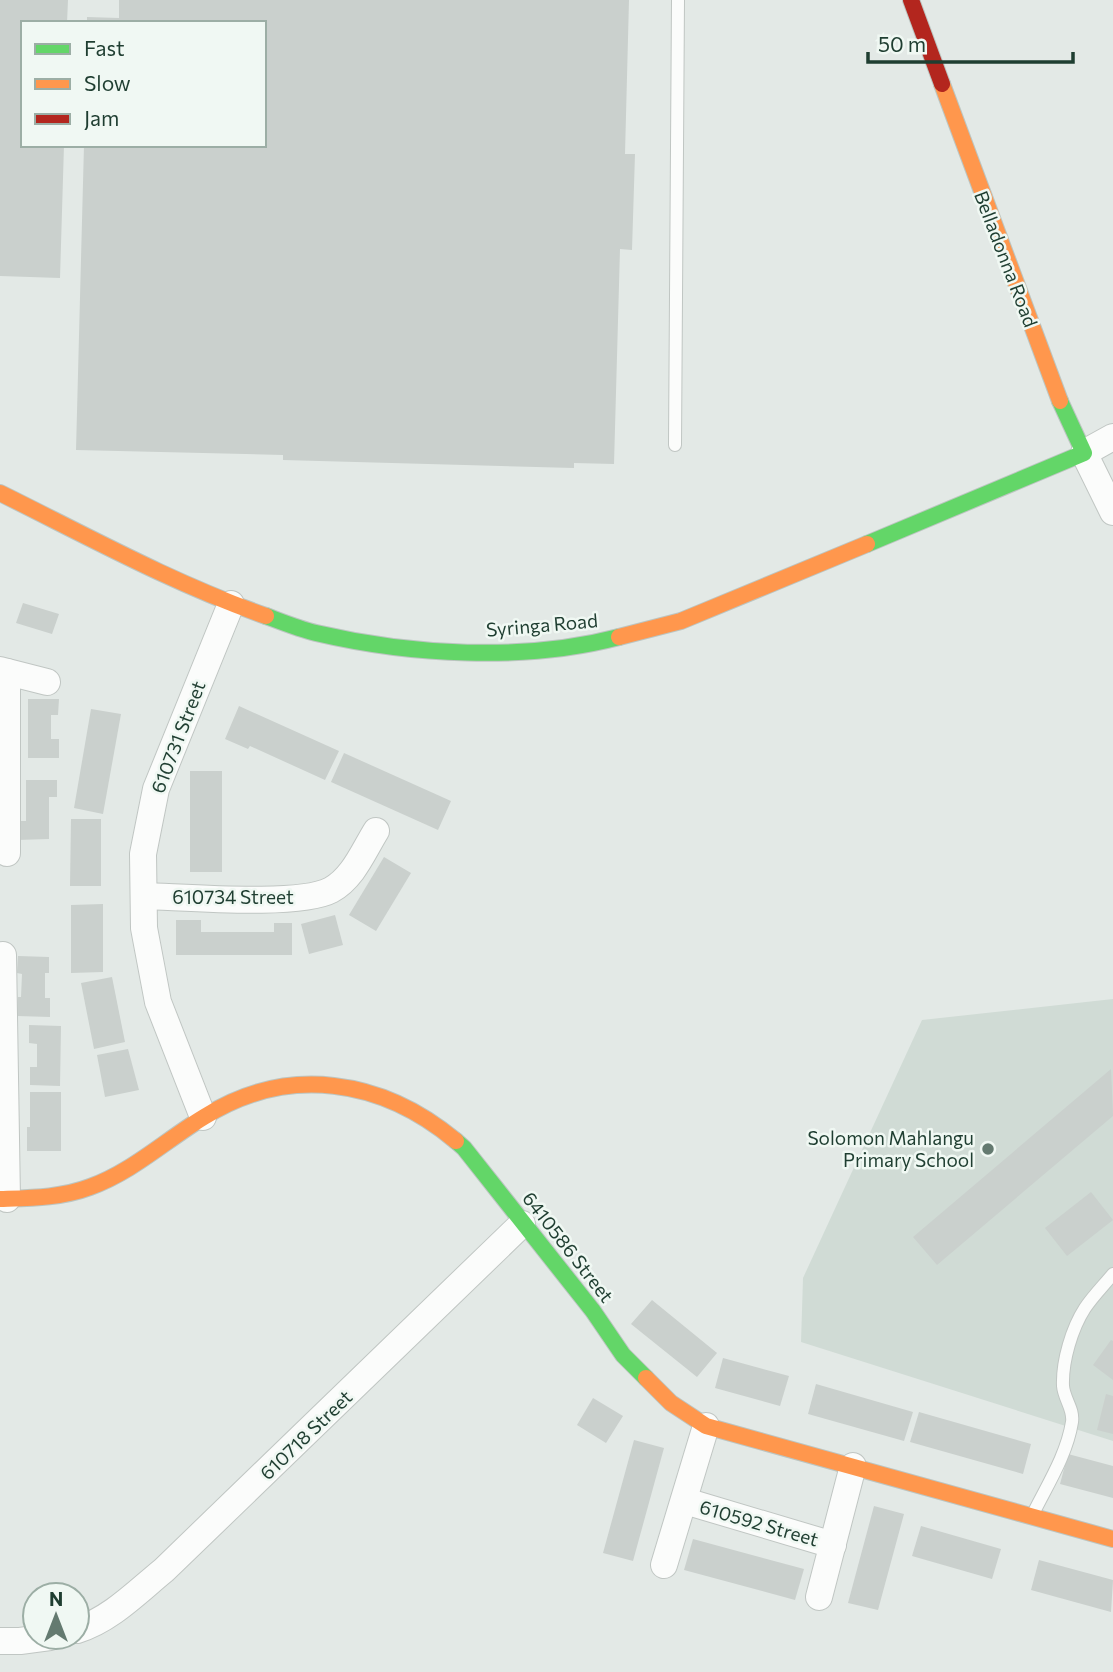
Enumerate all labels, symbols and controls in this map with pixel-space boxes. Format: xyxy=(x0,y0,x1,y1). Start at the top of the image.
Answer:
legend xyxy=(21,21,266,147)
scale bar xyxy=(868,21,1073,65)
text: 50 m xyxy=(878,31,926,56)
text: Fast xyxy=(84,35,125,60)
text: Slow xyxy=(84,70,131,95)
text: Jam xyxy=(84,105,119,130)
street label: Belladonna Road xyxy=(970,188,1043,330)
street label: Syringa Road xyxy=(485,608,599,641)
street label: 610731 Street xyxy=(146,677,210,796)
street label: 610734 Street xyxy=(172,885,294,908)
place label: Solomon Mahlangu Primary School xyxy=(807,1126,974,1171)
marker: Solomon Mahlangu Primary School xyxy=(980,1141,996,1157)
street label: 6410586 Street xyxy=(518,1187,619,1307)
street label: 610718 Street xyxy=(255,1385,357,1484)
street label: 610592 Street xyxy=(697,1495,821,1550)
north arrow xyxy=(21,1581,91,1651)
text: N xyxy=(49,1587,63,1610)

